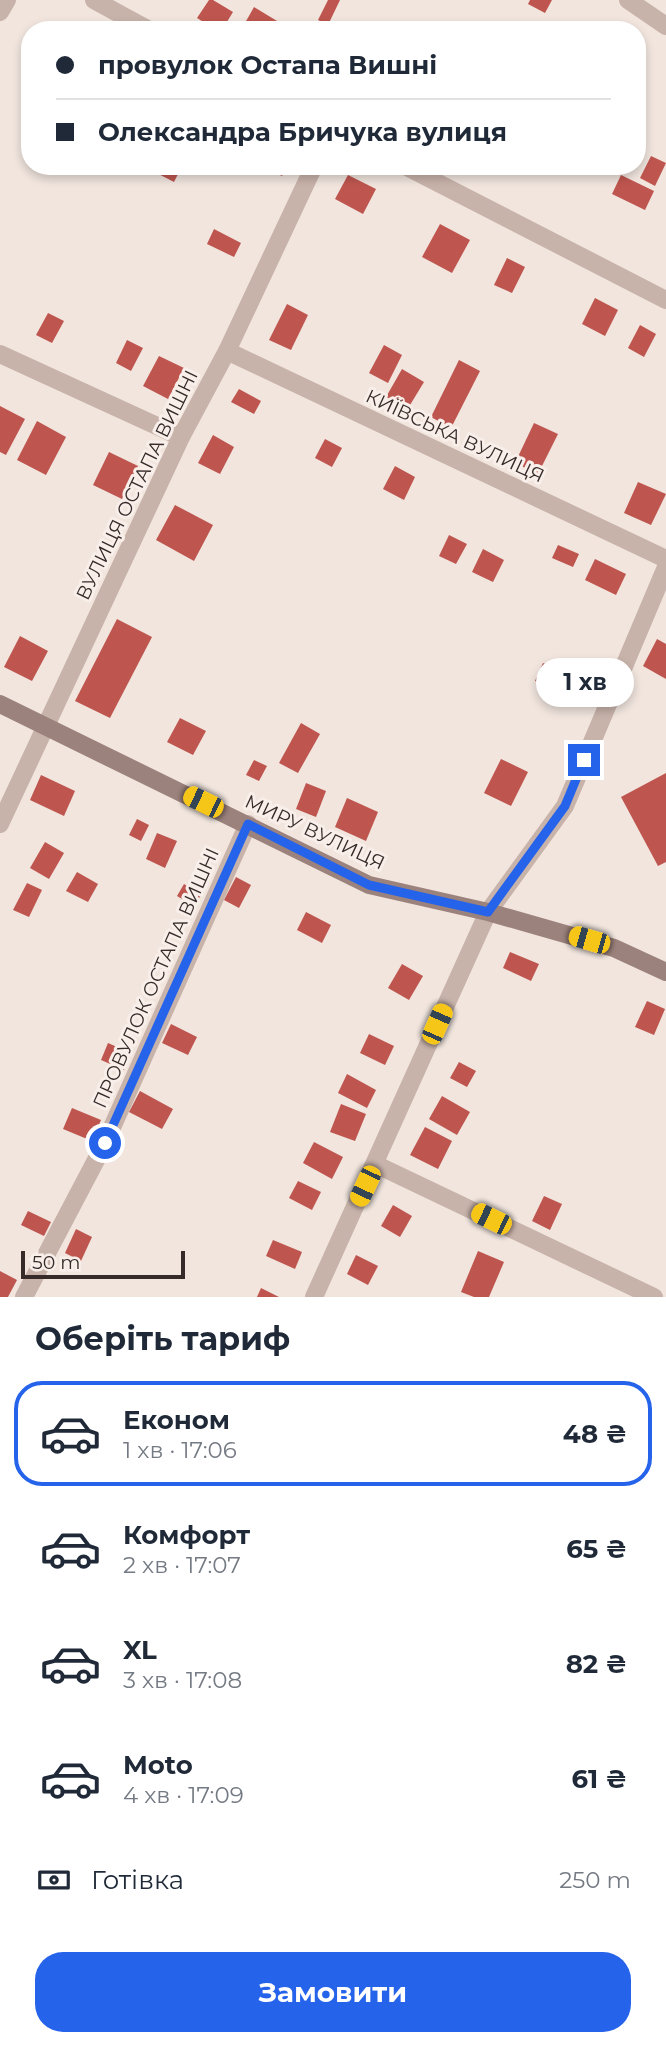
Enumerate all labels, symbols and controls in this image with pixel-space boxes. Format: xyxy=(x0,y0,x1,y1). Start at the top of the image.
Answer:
text: провулок Остапа Вишні xyxy=(98,49,437,81)
text: Олександра Бричука вулиця xyxy=(98,116,507,148)
street label: ВУЛИЦЯ ОСТАПА ВИШНІ xyxy=(71,366,203,604)
street label: КИЇВСЬКА ВУЛИЦЯ xyxy=(362,385,548,487)
callout: 1 хв xyxy=(535,658,633,708)
text: 1 хв xyxy=(563,668,607,696)
route end xyxy=(568,744,600,776)
car xyxy=(180,783,227,821)
street label: МИРУ ВУЛИЦЯ xyxy=(241,790,389,874)
street label: ПРОВУЛОК ОСТАПА ВИШНІ xyxy=(88,844,224,1112)
car xyxy=(566,924,613,956)
car xyxy=(419,1001,456,1047)
route start xyxy=(89,1127,121,1159)
car xyxy=(347,1163,384,1209)
car xyxy=(468,1200,515,1238)
scale bar xyxy=(21,1248,186,1280)
text: 50 m xyxy=(32,1251,80,1274)
text: Оберіть тариф xyxy=(35,1319,290,1358)
icon: car xyxy=(39,1402,102,1465)
text: Економ xyxy=(123,1404,230,1436)
text: 48 ₴ xyxy=(563,1418,627,1450)
text: 1 хв · 17:06 xyxy=(123,1436,237,1464)
icon: car xyxy=(39,1517,102,1580)
text: Комфорт xyxy=(123,1519,250,1551)
text: 65 ₴ xyxy=(566,1533,627,1565)
text: 2 хв · 17:07 xyxy=(123,1551,241,1579)
icon: car xyxy=(39,1632,102,1695)
text: XL xyxy=(123,1634,157,1666)
text: 82 ₴ xyxy=(566,1648,627,1680)
text: 3 хв · 17:08 xyxy=(123,1666,242,1694)
icon: car xyxy=(39,1747,102,1810)
text: Moto xyxy=(123,1749,193,1781)
text: 61 ₴ xyxy=(571,1763,627,1795)
text: 4 хв · 17:09 xyxy=(123,1781,244,1809)
icon: cash xyxy=(35,1861,73,1899)
text: Готівка xyxy=(91,1864,184,1896)
text: 250 m xyxy=(559,1866,631,1894)
button: Замовити xyxy=(35,1952,631,2032)

